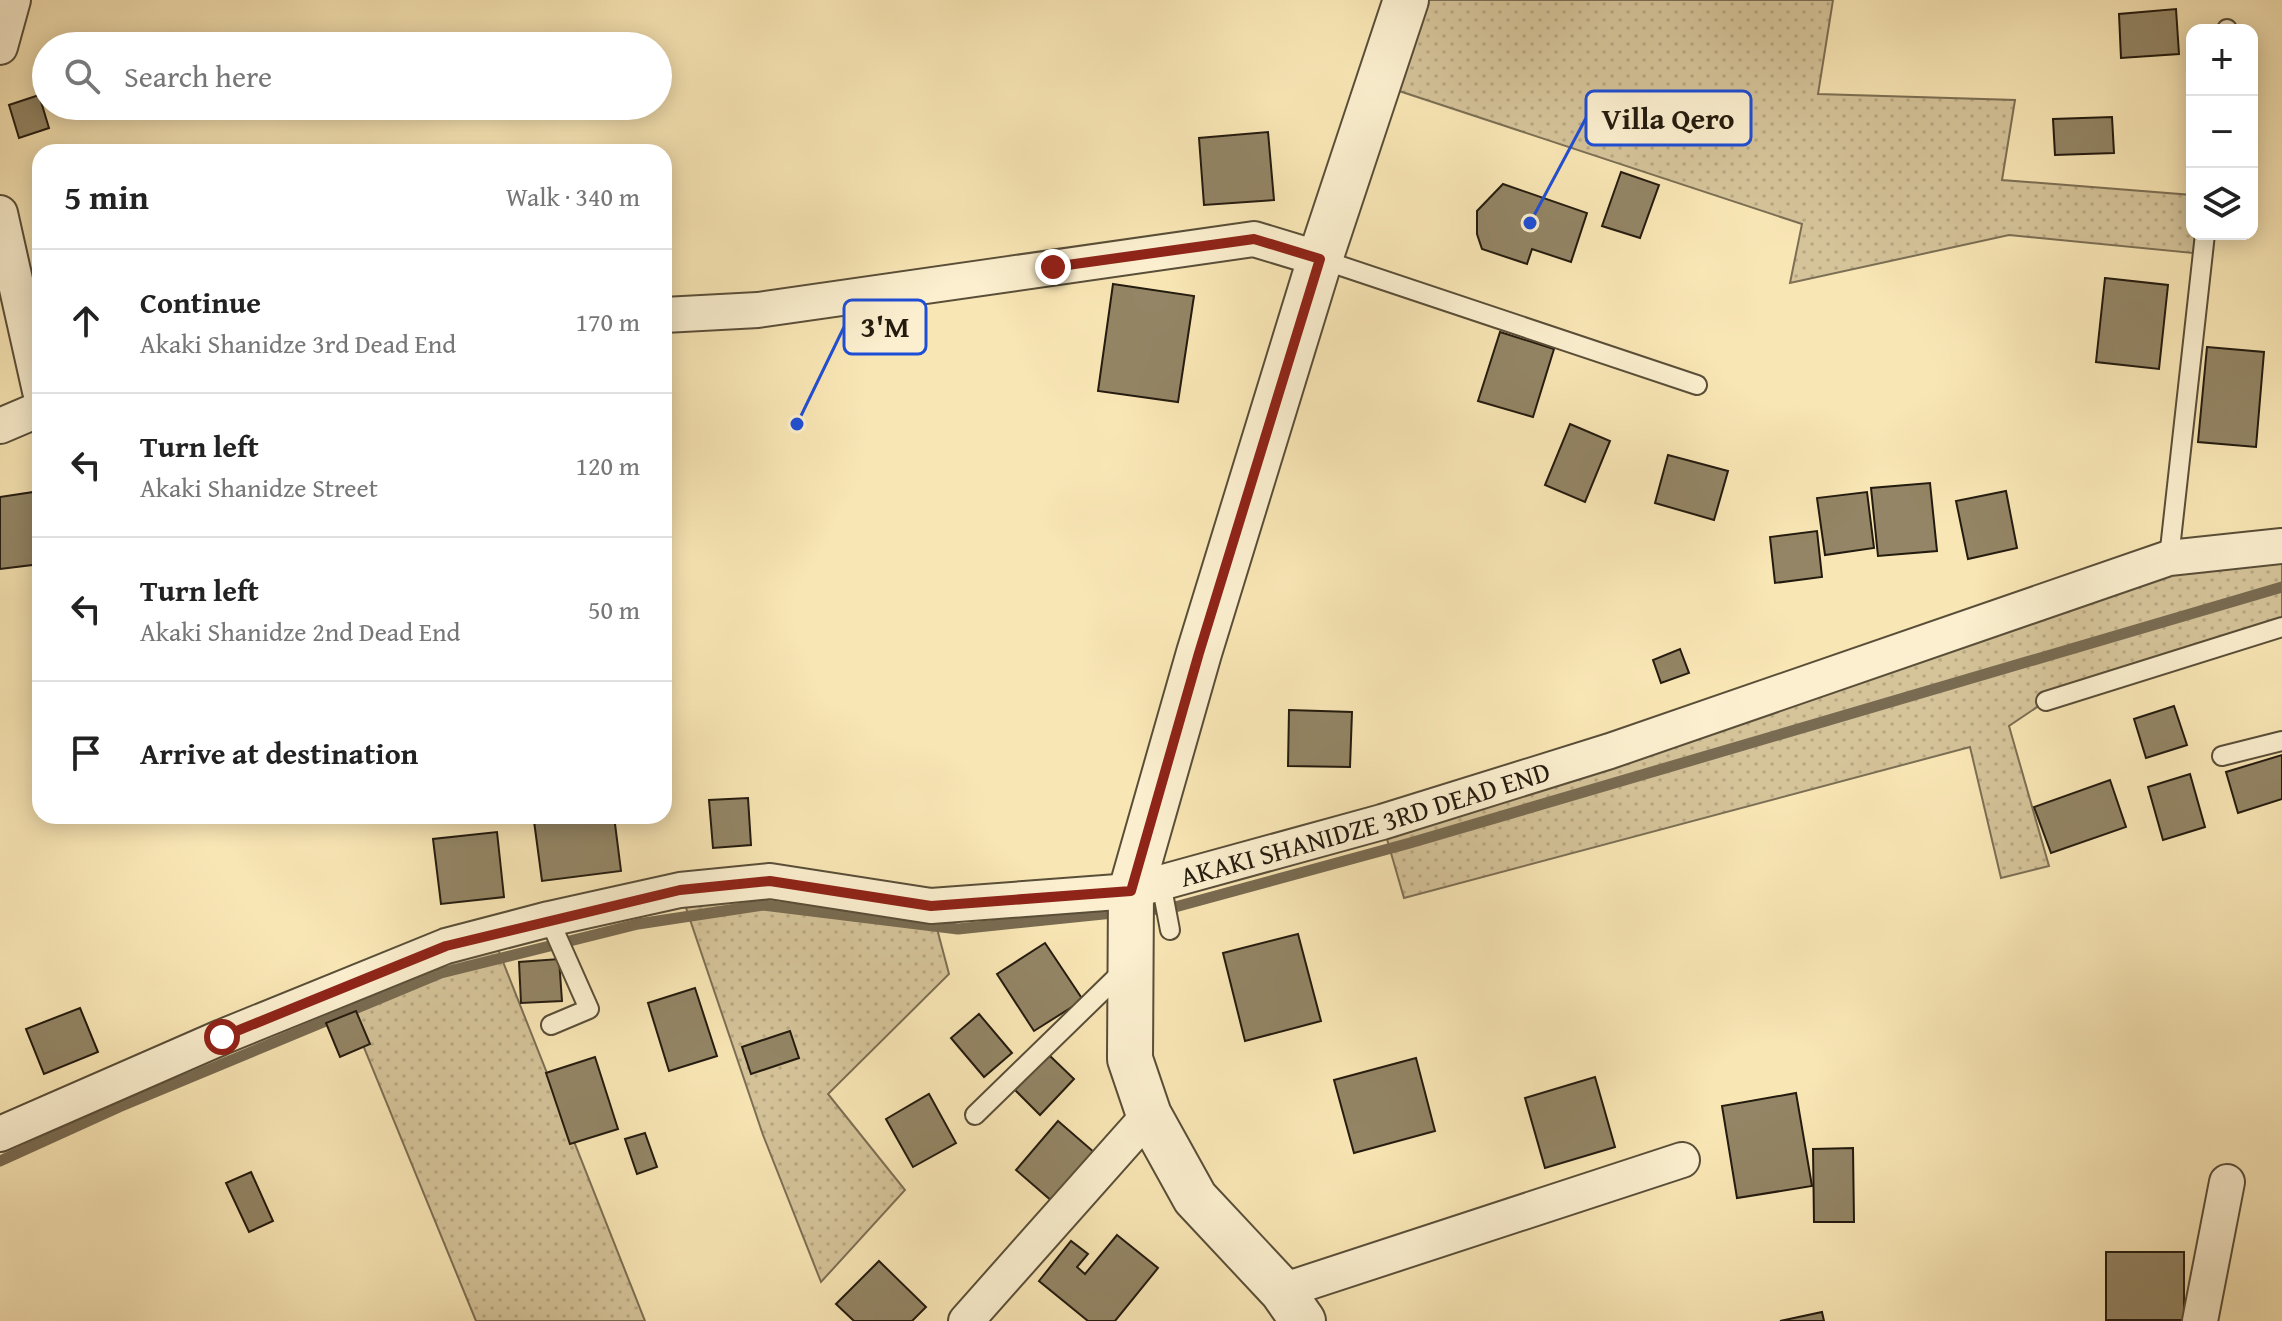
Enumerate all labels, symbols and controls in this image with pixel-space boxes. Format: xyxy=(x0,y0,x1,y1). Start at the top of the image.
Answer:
map controls xyxy=(2186,24,2258,240)
button: + xyxy=(2186,24,2258,96)
search box xyxy=(32,32,672,120)
icon: search xyxy=(60,54,104,98)
text: Search here xyxy=(124,54,272,98)
callout: Villa Qero xyxy=(1586,91,1751,145)
text: Villa Qero xyxy=(1602,96,1734,140)
button: − xyxy=(2186,96,2258,168)
button: layers xyxy=(2186,168,2258,240)
text: 5 min xyxy=(64,172,149,221)
text: Walk · 340 m xyxy=(506,177,640,216)
route end xyxy=(1035,249,1071,285)
text: Continue xyxy=(140,280,261,324)
icon: ahead xyxy=(64,299,108,343)
callout: 3'M xyxy=(844,300,926,354)
text: 170 m xyxy=(575,302,640,341)
text: 3'M xyxy=(860,304,910,348)
text: Akaki Shanidze 3rd Dead End xyxy=(140,324,456,363)
text: Turn left xyxy=(140,424,259,468)
icon: left xyxy=(64,443,108,487)
text: 120 m xyxy=(575,446,640,485)
text: Akaki Shanidze Street xyxy=(140,468,378,507)
text: Turn left xyxy=(140,568,259,612)
icon: left xyxy=(64,587,108,631)
text: 50 m xyxy=(588,590,640,629)
text: Akaki Shanidze 2nd Dead End xyxy=(140,612,460,651)
icon: arrive xyxy=(64,731,108,775)
text: Arrive at destination xyxy=(140,731,418,775)
street label: AKAKI SHANIDZE 3RD DEAD END xyxy=(1175,750,1555,897)
route start xyxy=(204,1019,240,1055)

